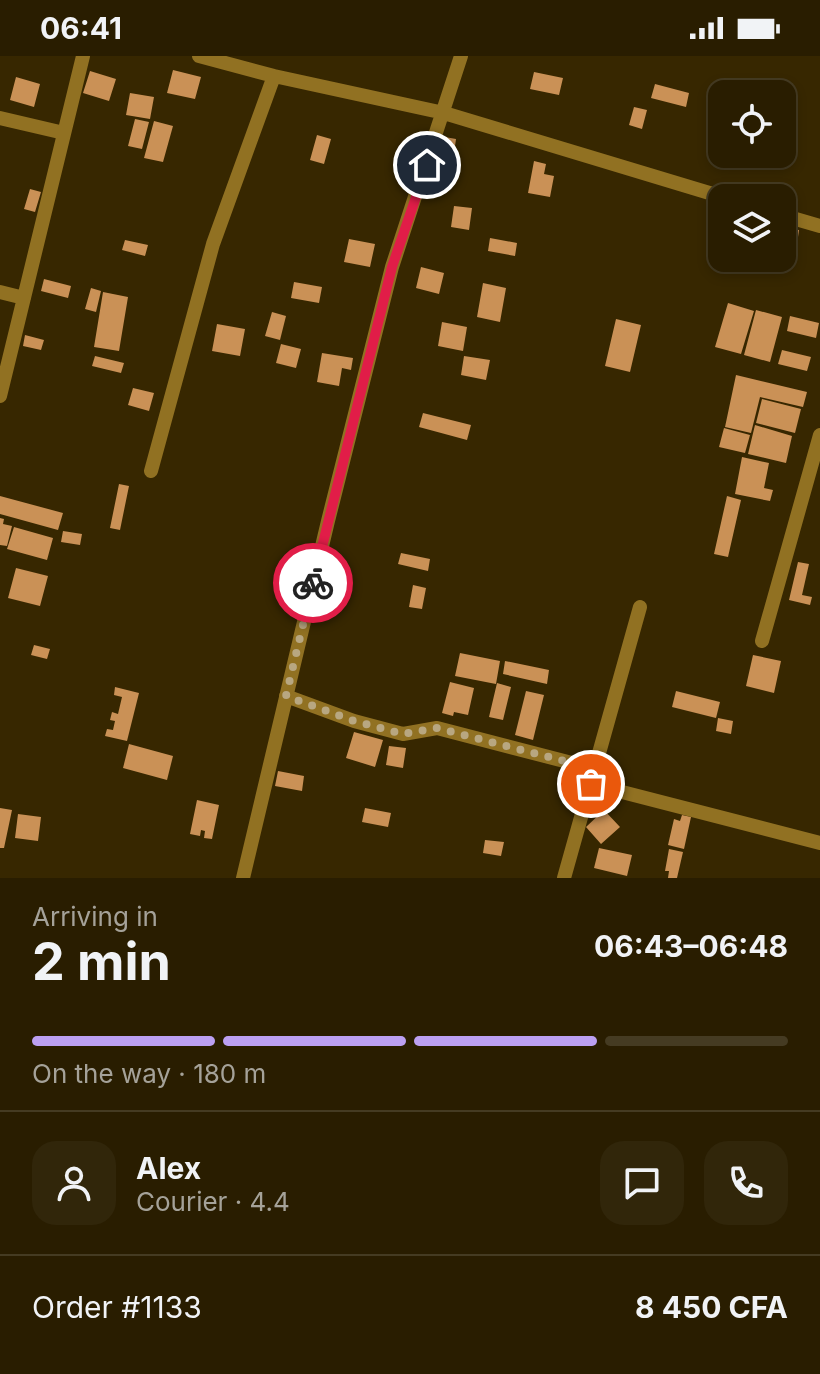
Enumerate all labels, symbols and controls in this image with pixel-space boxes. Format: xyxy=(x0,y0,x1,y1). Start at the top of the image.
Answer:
text: 06:41 xyxy=(40,10,122,46)
map controls xyxy=(708,80,796,272)
button: locate xyxy=(708,80,796,168)
pin xyxy=(393,131,461,199)
icon: home xyxy=(405,143,449,187)
button: layers xyxy=(708,184,796,272)
courier xyxy=(273,543,353,623)
icon: bike xyxy=(291,561,335,605)
pin xyxy=(557,750,625,818)
icon: bag xyxy=(569,762,613,806)
text: Arriving in xyxy=(32,901,158,932)
text: 06:43–06:48 xyxy=(594,928,788,964)
text: 2 min xyxy=(32,930,171,993)
text: On the way · 180 m xyxy=(32,1058,266,1089)
button: person xyxy=(32,1141,116,1225)
button: chat xyxy=(600,1141,684,1225)
button: phone xyxy=(704,1141,788,1225)
text: Alex xyxy=(136,1150,201,1186)
text: Courier · 4.4 xyxy=(136,1186,290,1217)
text: Order #1133 xyxy=(32,1289,202,1325)
text: 8 450 CFA xyxy=(635,1289,788,1325)

